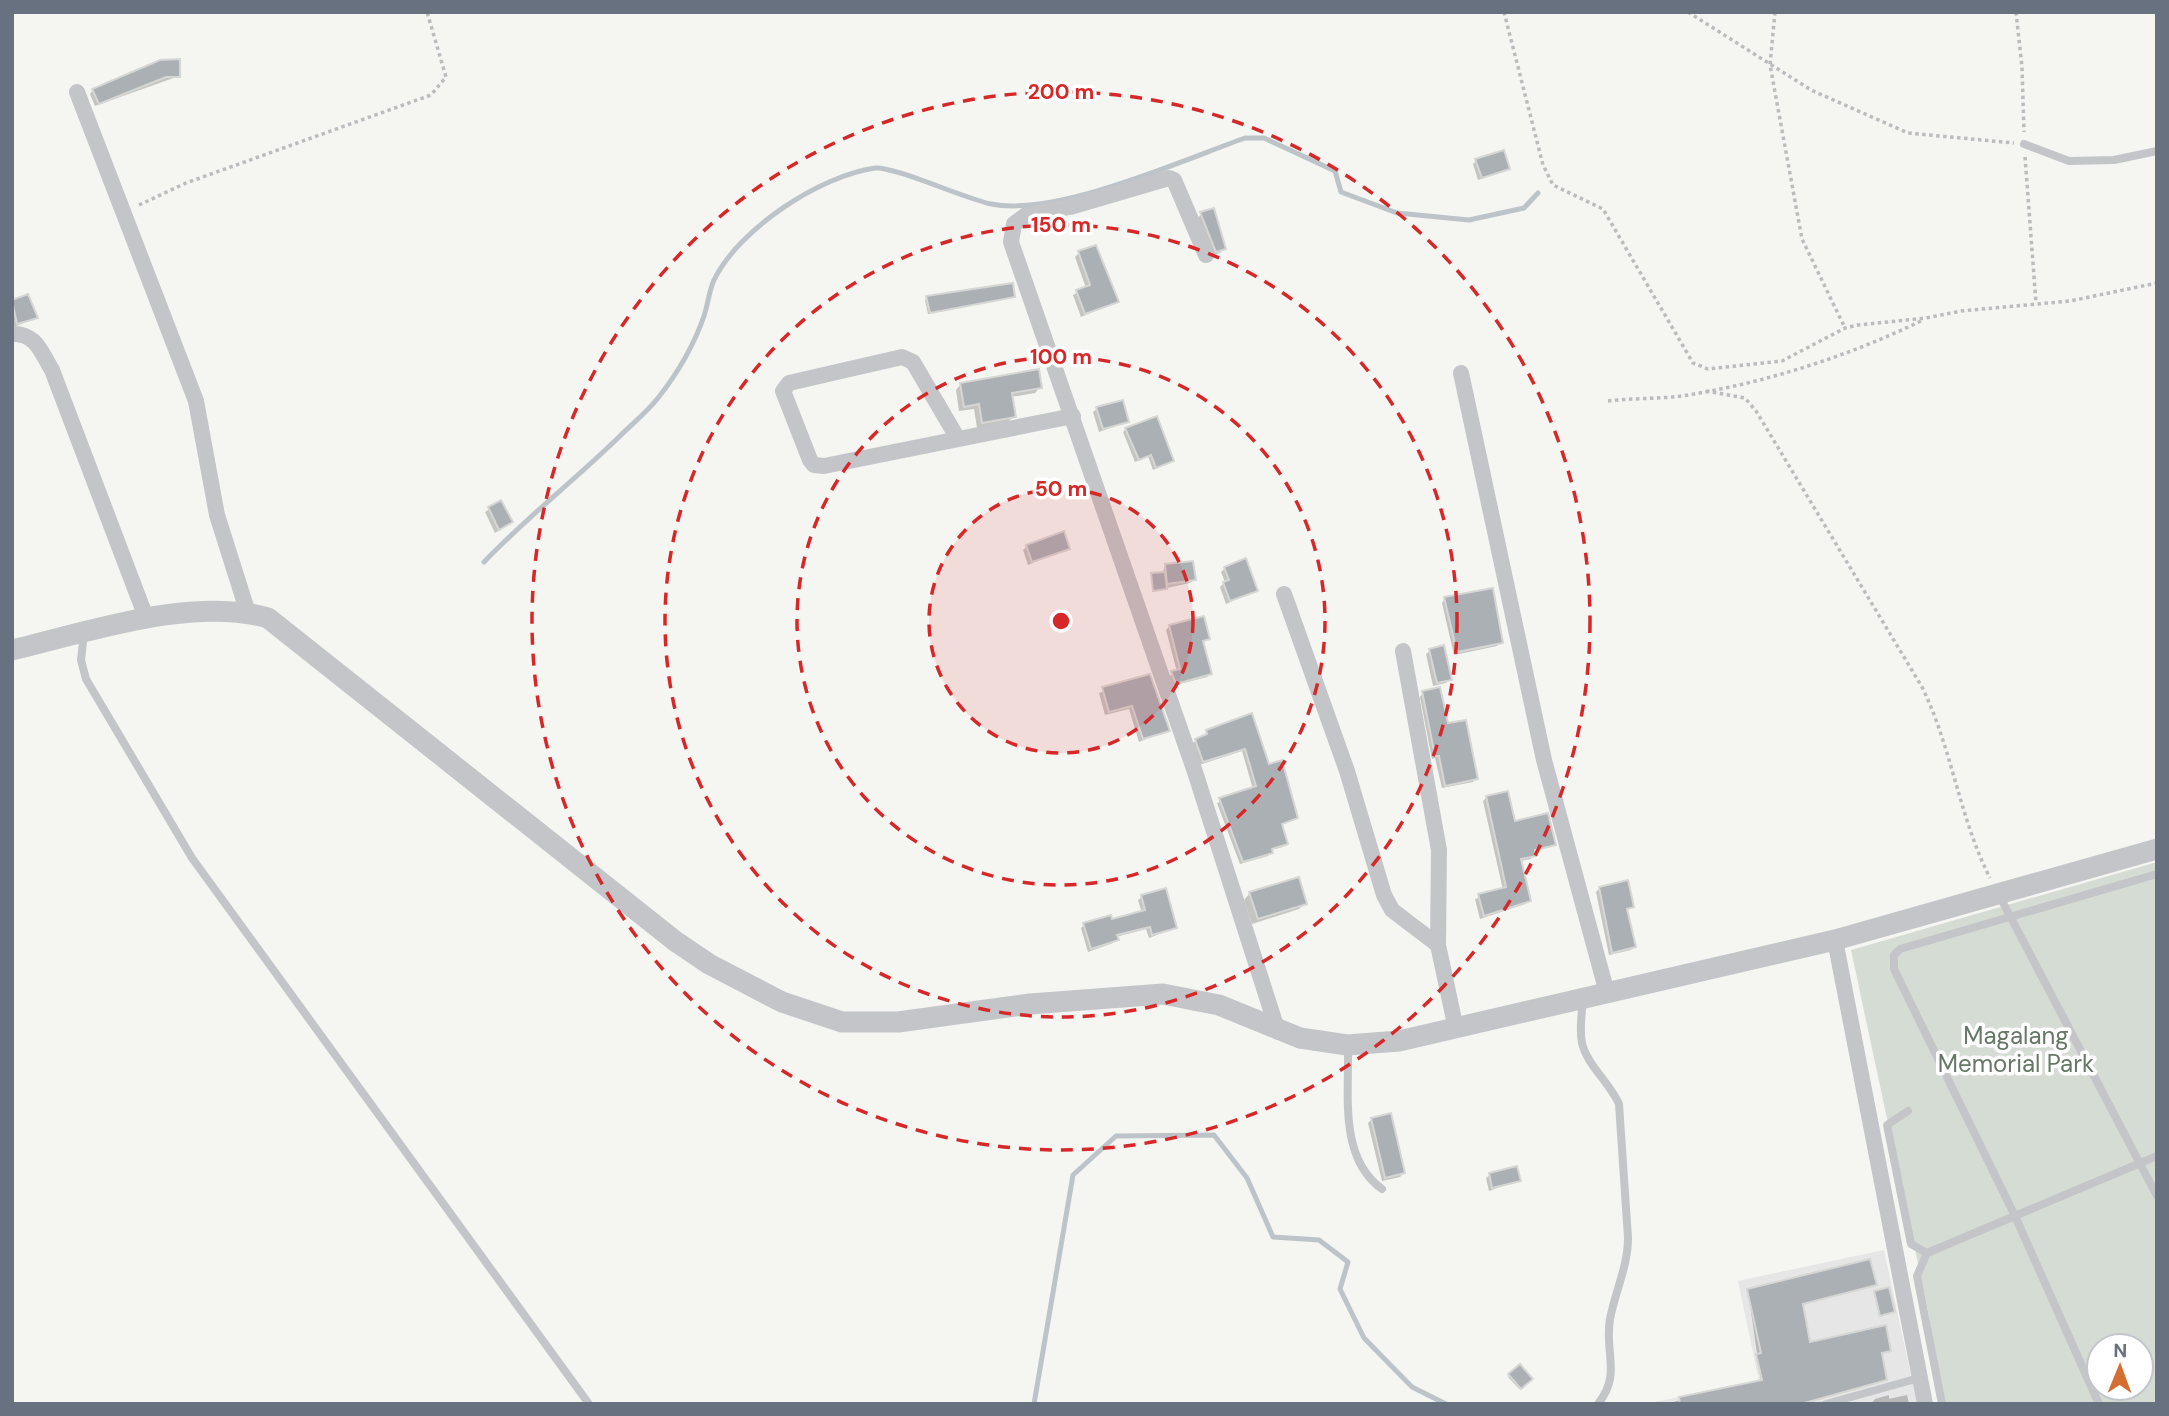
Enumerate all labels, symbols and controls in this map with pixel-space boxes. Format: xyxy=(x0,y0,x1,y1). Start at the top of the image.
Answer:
text: 200 m xyxy=(1028,78,1094,106)
text: 150 m xyxy=(1031,211,1091,239)
text: 100 m xyxy=(1030,343,1092,371)
text: 50 m xyxy=(1035,475,1087,503)
centre of rings xyxy=(1049,609,1073,633)
park label: Magalang Memorial Park xyxy=(1938,1020,2094,1079)
north arrow xyxy=(2085,1332,2155,1402)
text: N xyxy=(2113,1338,2127,1363)

